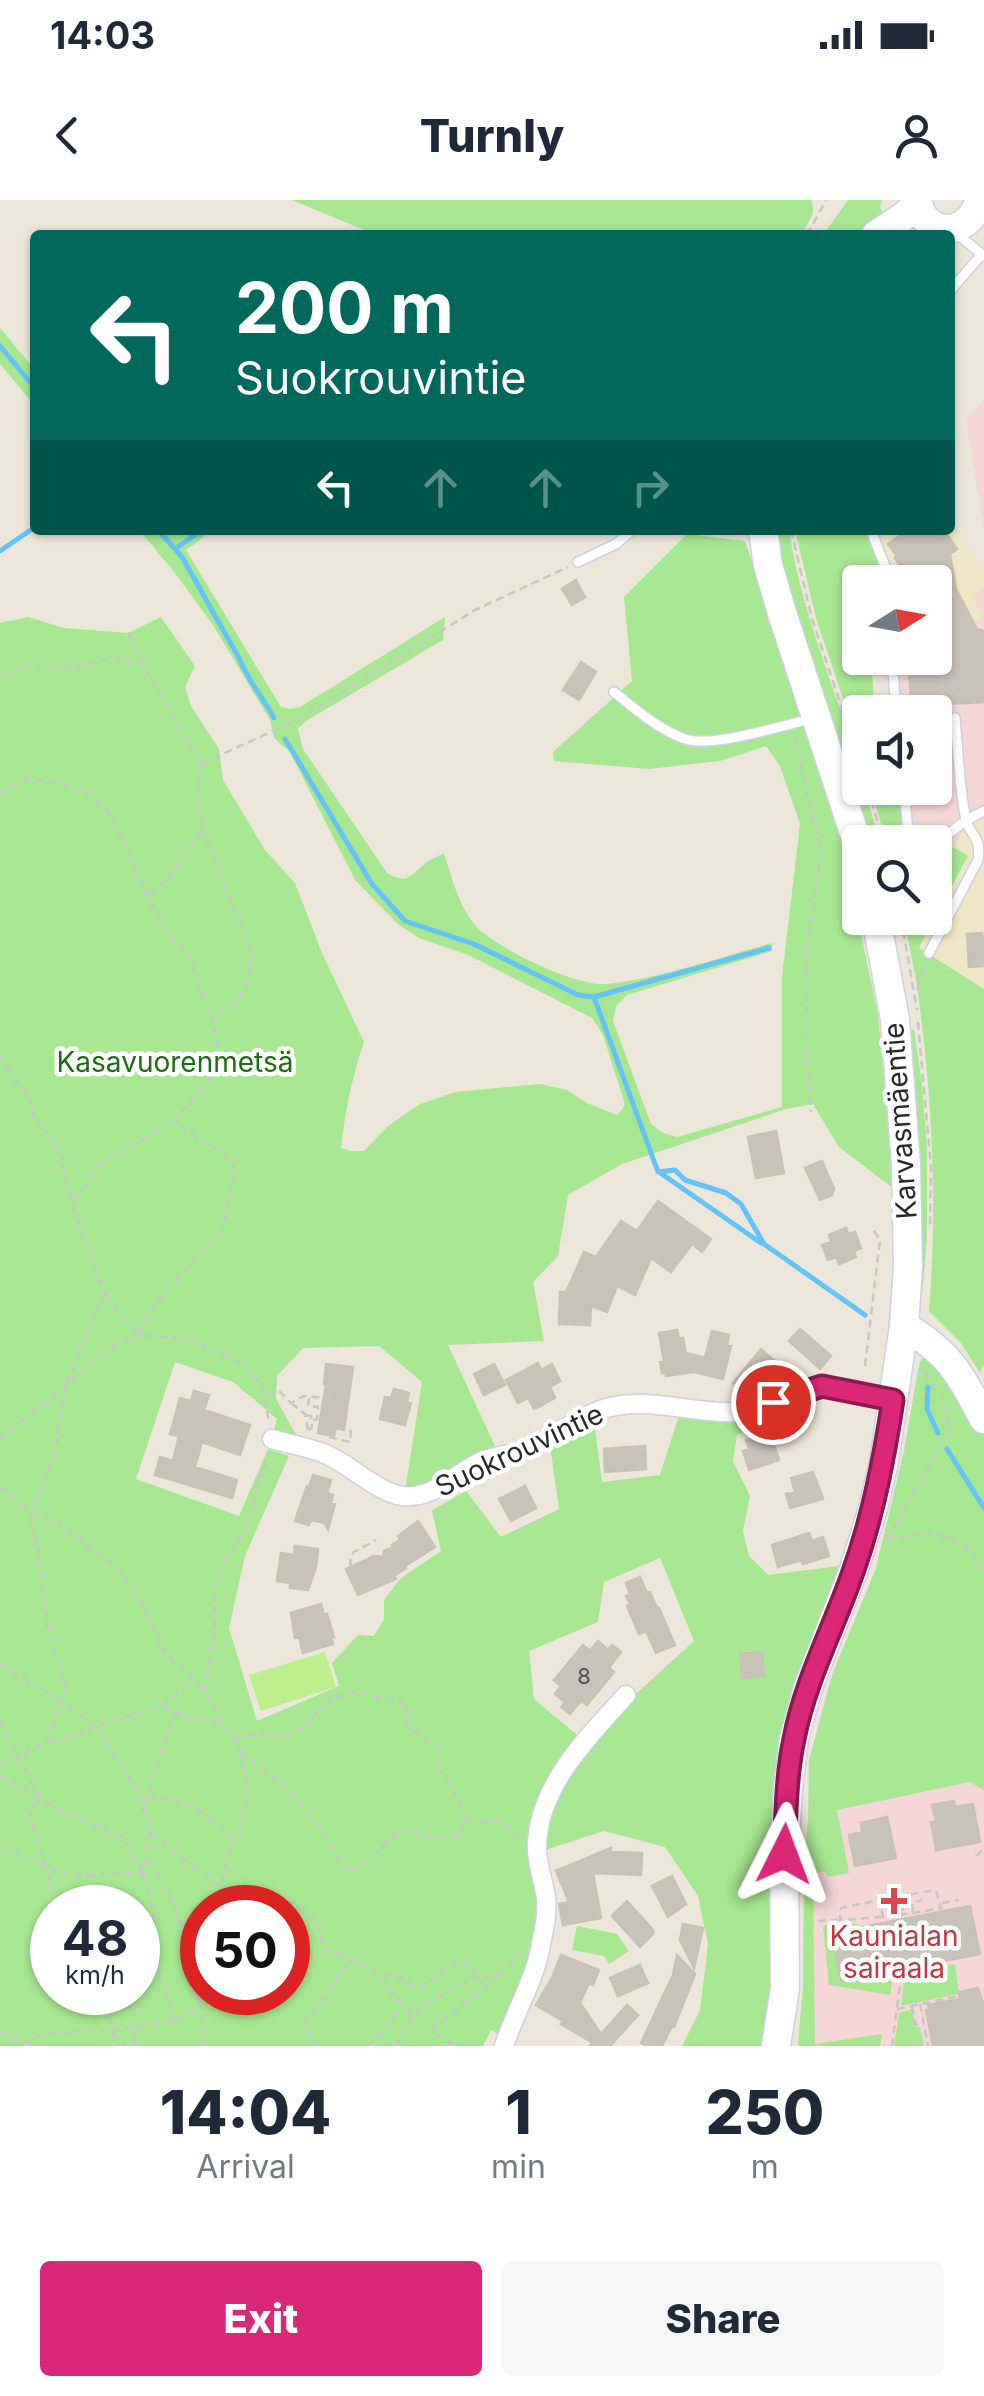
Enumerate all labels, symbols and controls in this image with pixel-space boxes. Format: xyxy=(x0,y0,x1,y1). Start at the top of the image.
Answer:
text: 14:03 xyxy=(50,12,155,58)
icon: back xyxy=(40,108,95,163)
text: Turnly xyxy=(420,108,564,163)
icon: person xyxy=(889,108,944,163)
text: 200 m xyxy=(235,265,454,350)
icon: left xyxy=(70,270,200,400)
text: Suokrouvintie xyxy=(235,350,527,405)
icon: left xyxy=(308,460,363,515)
icon: ahead xyxy=(413,460,468,515)
icon: ahead xyxy=(518,460,573,515)
icon: right xyxy=(623,460,678,515)
north arrow xyxy=(842,565,952,675)
map controls xyxy=(842,565,952,935)
button: sound xyxy=(842,695,952,805)
button: search xyxy=(842,825,952,935)
street label: Karvasmäentie xyxy=(876,1022,924,1220)
park label: Kasavuorenmetsä xyxy=(57,1045,293,1079)
pin xyxy=(731,1360,816,1445)
icon: arrive xyxy=(746,1375,801,1430)
street label: Suokrouvintie xyxy=(430,1396,608,1504)
house number: 8 xyxy=(577,1663,591,1689)
position arrow xyxy=(732,1802,836,1906)
speed limit sign: 50 xyxy=(180,1885,310,2015)
marker: Kaunialan sairaala xyxy=(881,1888,907,1914)
text: 48 xyxy=(62,1908,128,1968)
place label: Kaunialan sairaala xyxy=(829,1919,959,1985)
text: km/h xyxy=(65,1960,125,1990)
text: 14:04 xyxy=(160,2076,331,2148)
text: 1 xyxy=(505,2076,532,2148)
text: 250 xyxy=(705,2076,824,2148)
text: Arrival xyxy=(196,2147,295,2186)
text: min xyxy=(491,2147,546,2186)
text: m xyxy=(751,2147,779,2186)
button: Exit xyxy=(40,2261,482,2376)
button: Share xyxy=(502,2261,944,2376)

